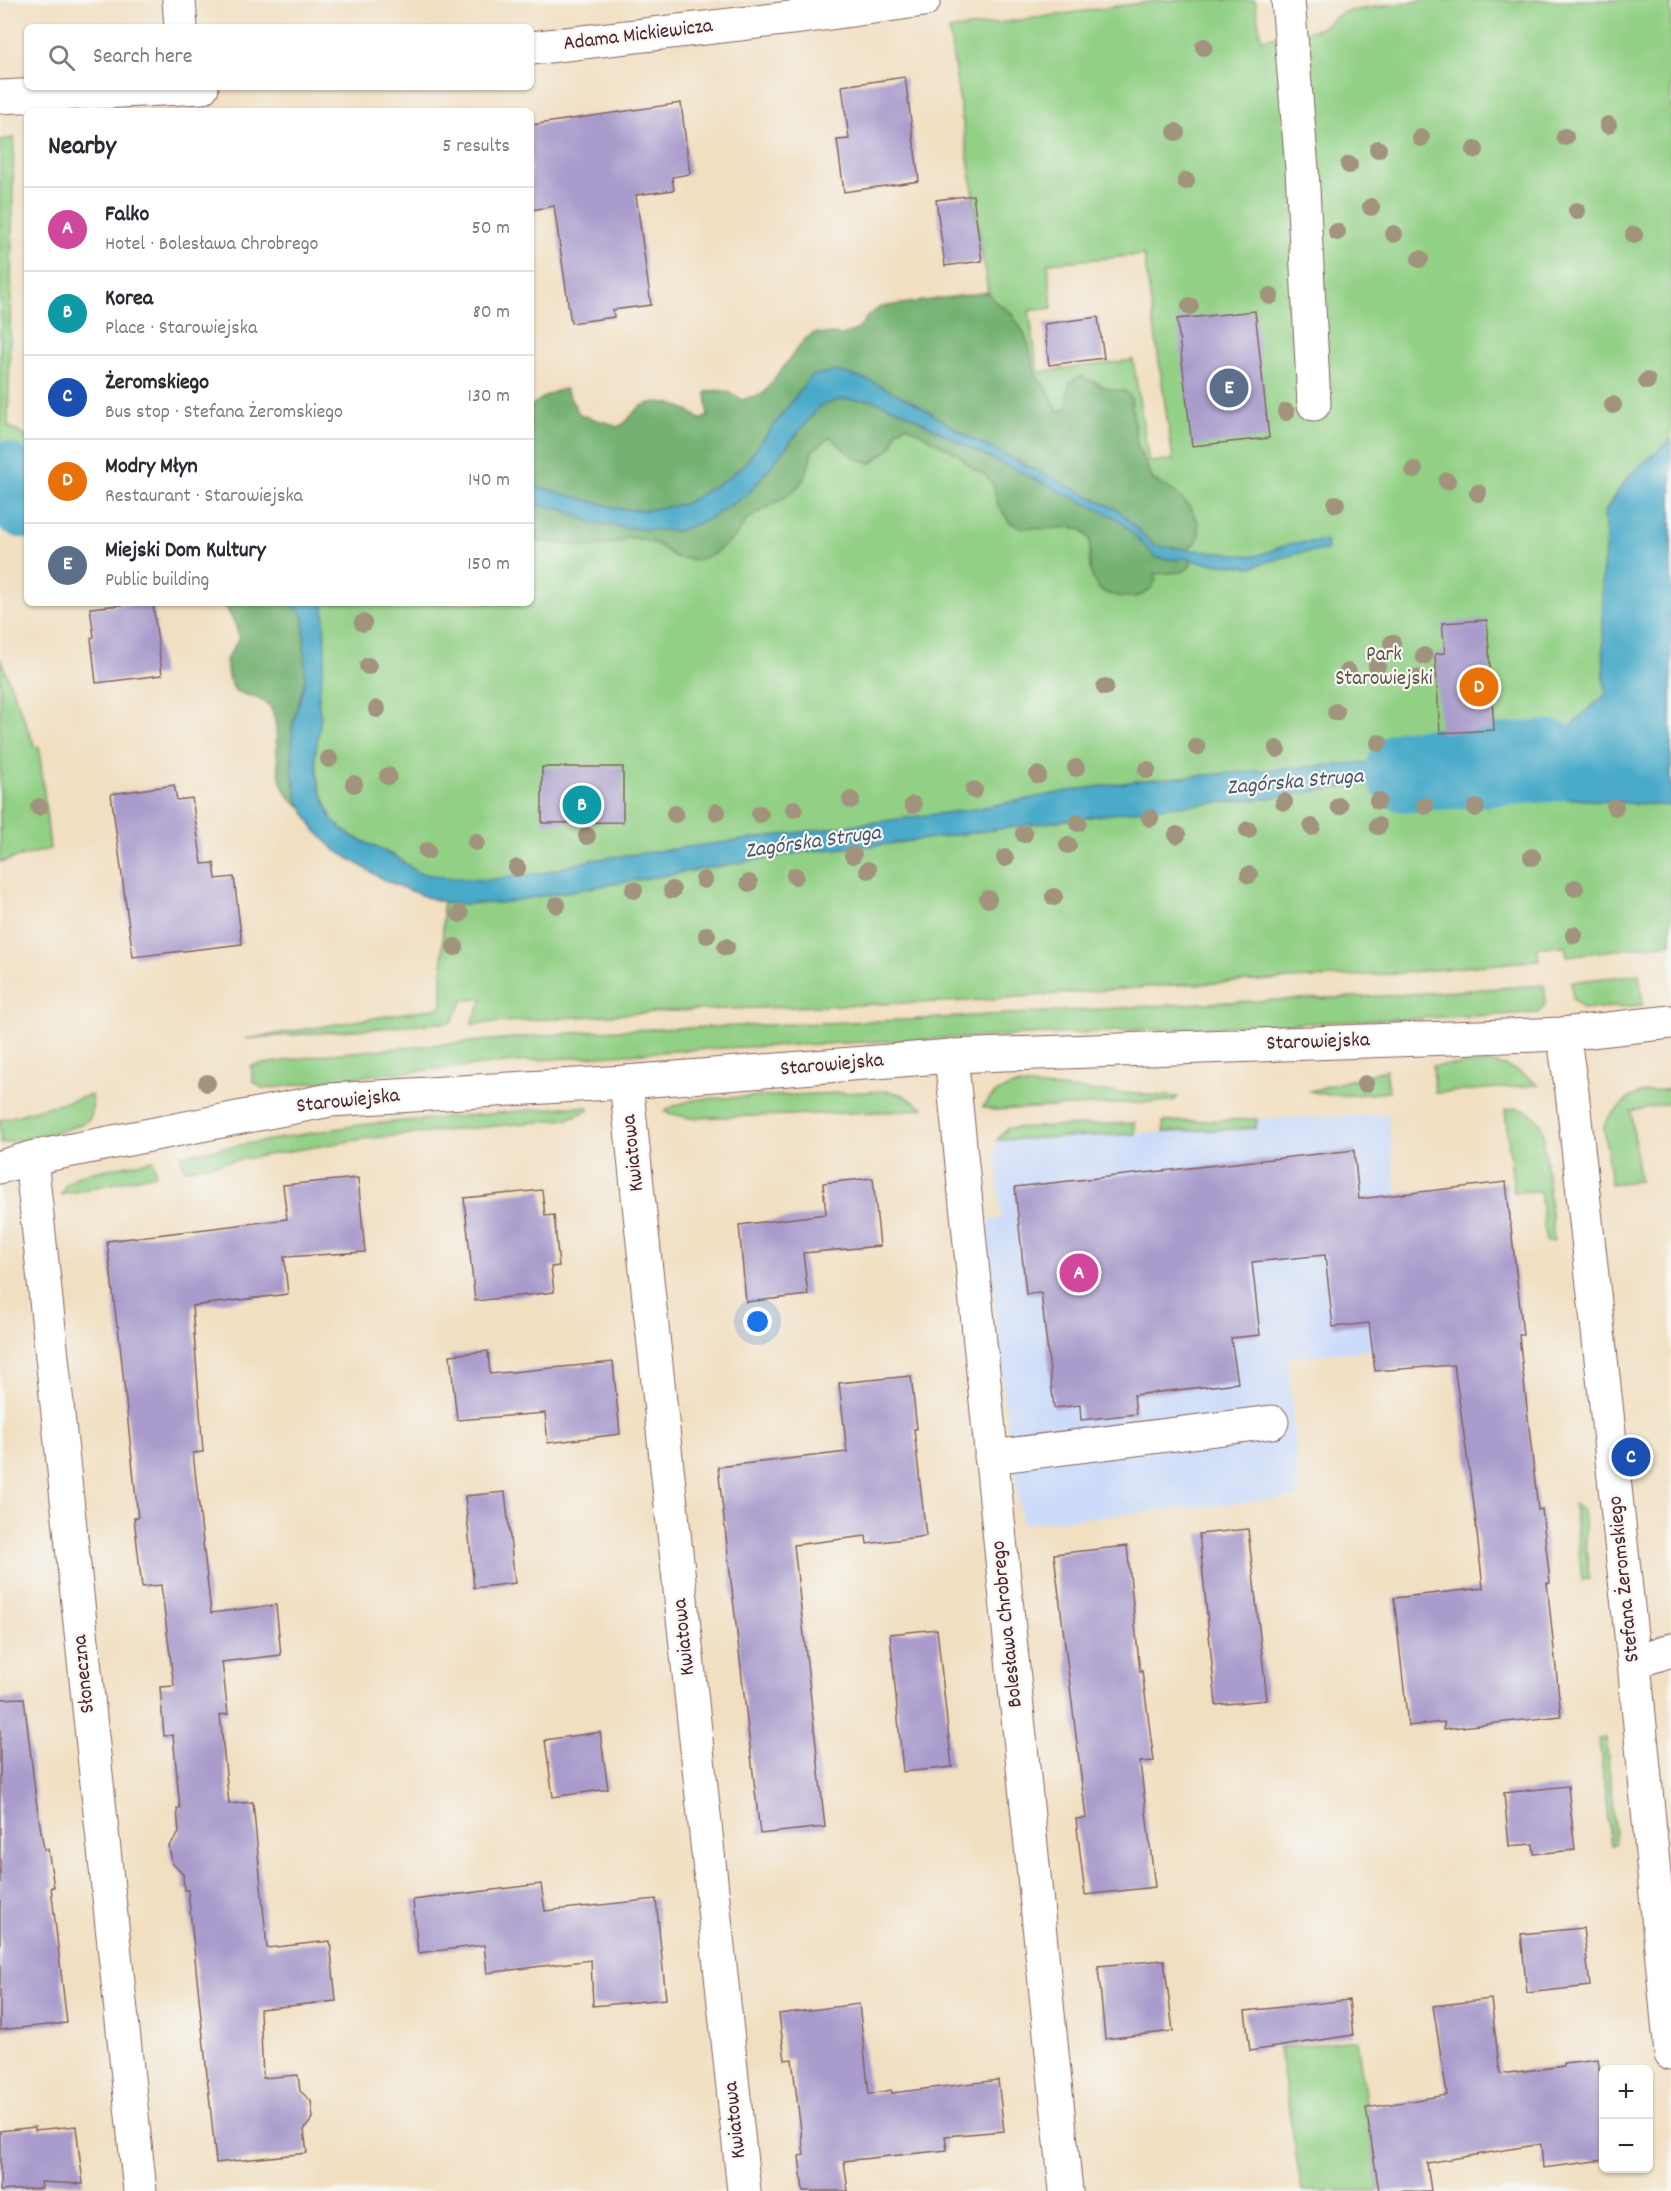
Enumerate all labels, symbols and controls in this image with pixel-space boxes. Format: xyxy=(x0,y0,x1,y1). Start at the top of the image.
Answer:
street label: Adama Mickiewicza xyxy=(562,12,715,60)
search box xyxy=(24,24,534,90)
icon: search xyxy=(45,41,78,74)
text: Search here xyxy=(93,42,192,73)
text: Nearby xyxy=(48,129,116,166)
text: 5 results xyxy=(442,133,510,161)
text: Falko xyxy=(105,200,149,231)
text: A xyxy=(62,215,73,243)
text: 50 m xyxy=(472,215,510,243)
text: Hotel · Bolesława Chrobrego xyxy=(105,231,318,259)
text: Korea xyxy=(105,284,153,315)
text: B xyxy=(63,299,72,327)
text: 80 m xyxy=(473,299,510,327)
text: Place · Starowiejska xyxy=(105,315,257,343)
pin: E xyxy=(1210,366,1248,410)
text: Żeromskiego xyxy=(105,368,209,399)
text: C xyxy=(63,383,72,411)
text: 130 m xyxy=(468,383,510,411)
text: Bus stop · Stefana Żeromskiego xyxy=(105,399,343,427)
text: Modry Młyn xyxy=(105,452,198,483)
text: D xyxy=(62,467,73,495)
text: 140 m xyxy=(468,467,510,495)
text: Restaurant · Starowiejska xyxy=(105,483,303,511)
text: Miejski Dom Kultury xyxy=(105,536,266,567)
text: E xyxy=(63,551,72,579)
text: 150 m xyxy=(467,551,510,579)
text: Public building xyxy=(105,567,209,595)
park label: Park Starowiejski xyxy=(1335,641,1433,695)
pin: D xyxy=(1460,664,1498,710)
water label: Zagórska Struga xyxy=(1226,761,1366,804)
pin: B xyxy=(562,782,602,828)
water label: Zagórska Struga xyxy=(743,818,884,868)
street label: Starowiejska xyxy=(1266,1026,1371,1060)
street label: Starowiejska xyxy=(779,1046,886,1085)
street label: Starowiejska xyxy=(295,1082,402,1122)
street label: Kwiatowa xyxy=(615,1112,653,1193)
pin: A xyxy=(1060,1250,1098,1296)
your location xyxy=(743,1307,772,1336)
pin: C xyxy=(1612,1434,1650,1480)
street label: Stefana Żeromskiego xyxy=(1601,1494,1649,1664)
street label: Bolesława Chrobrego xyxy=(984,1539,1032,1709)
street label: Kwiatowa xyxy=(666,1596,704,1677)
street label: Słoneczna xyxy=(66,1632,104,1715)
map controls xyxy=(1599,2065,1653,2173)
button: + xyxy=(1599,2065,1653,2119)
street label: Kwiatowa xyxy=(717,2079,755,2160)
button: − xyxy=(1599,2119,1653,2173)

